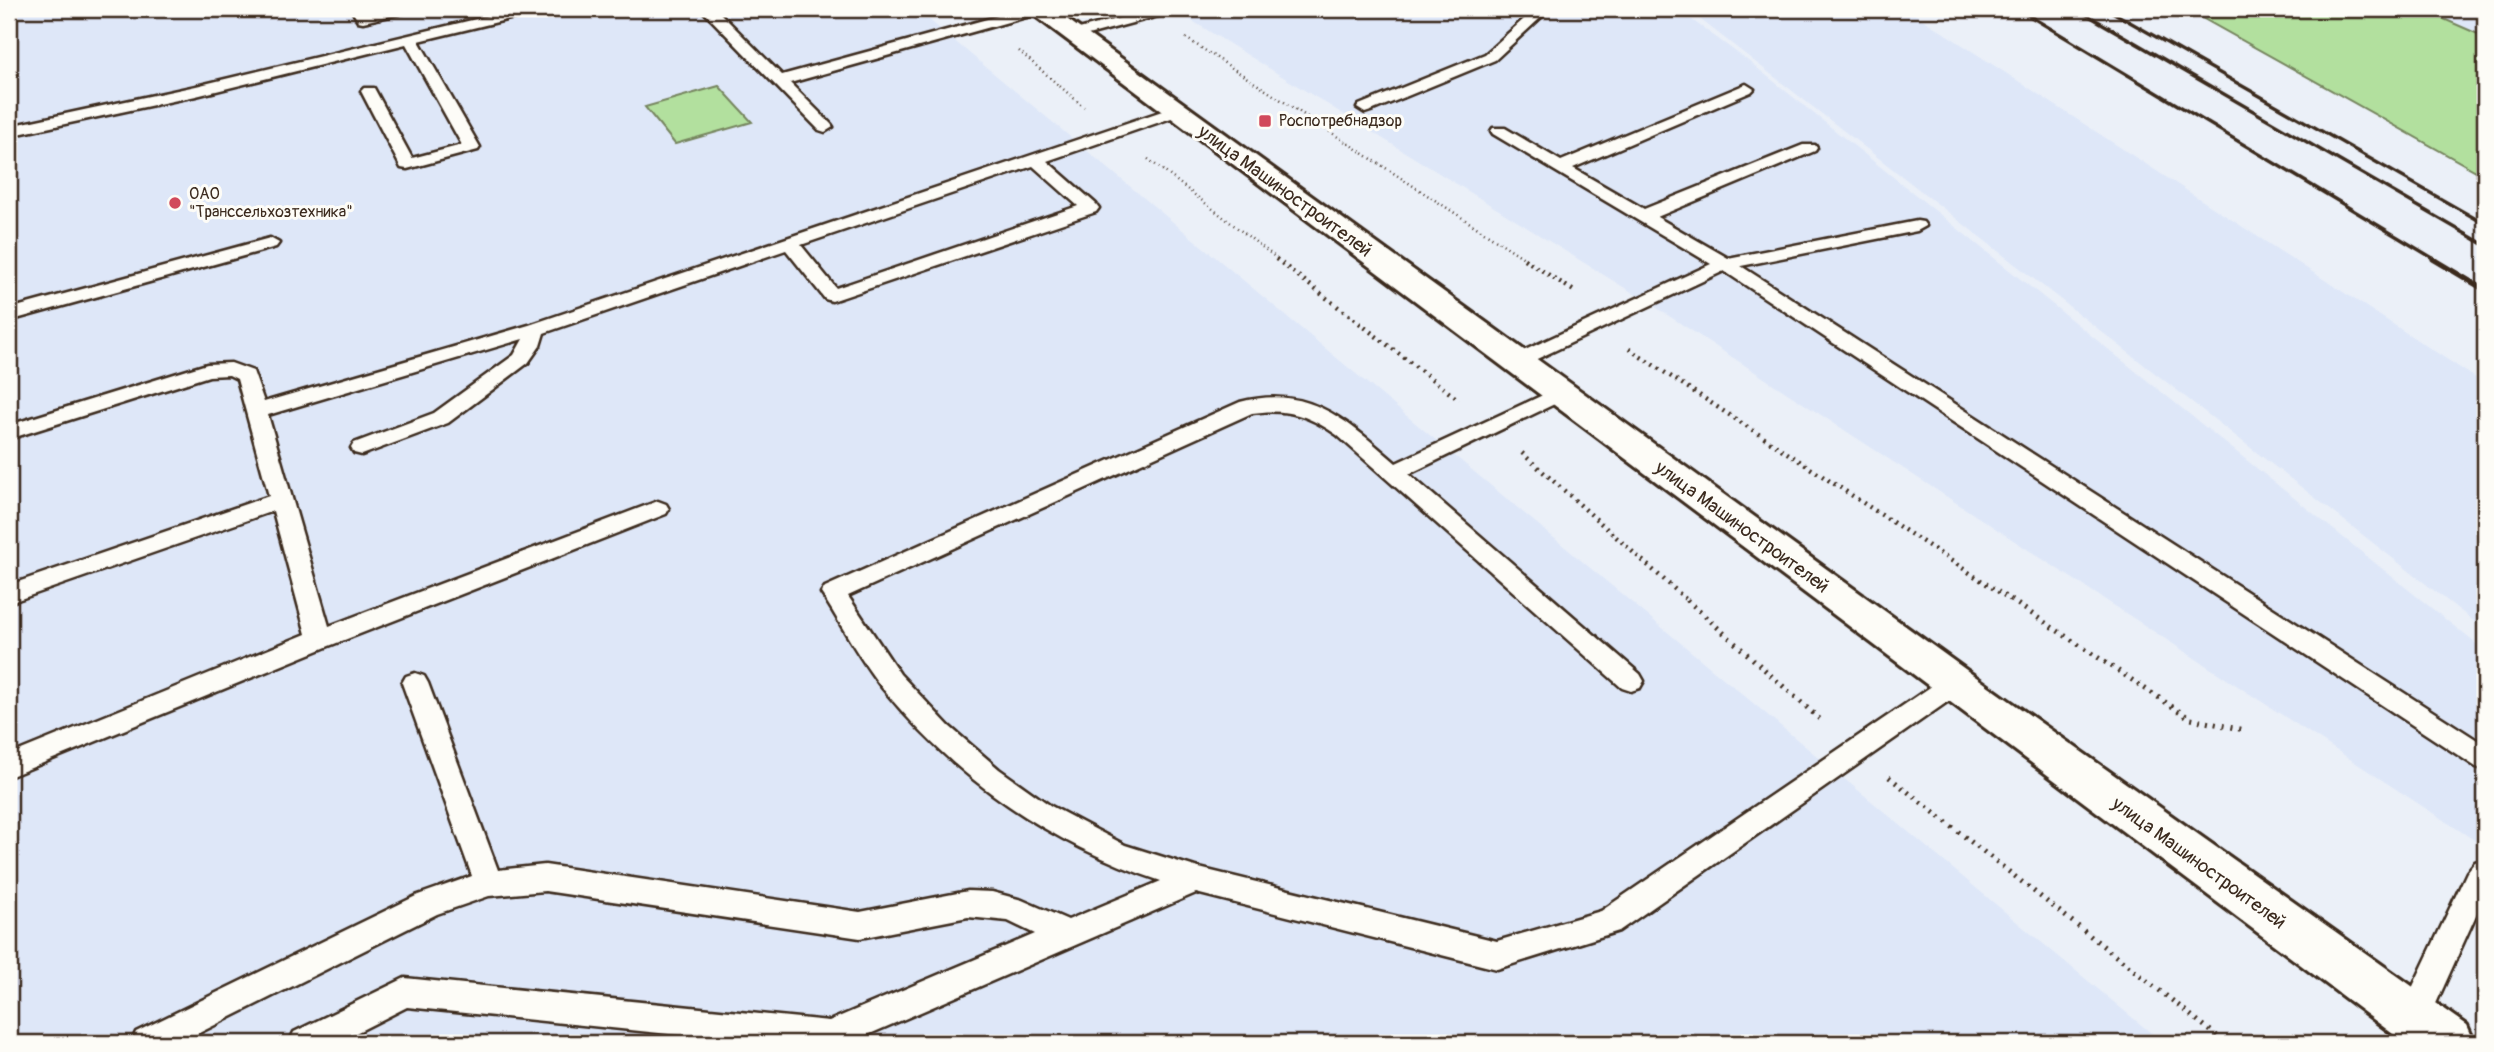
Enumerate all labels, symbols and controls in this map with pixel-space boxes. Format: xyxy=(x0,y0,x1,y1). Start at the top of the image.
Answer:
place label: Роспотребнадзор xyxy=(1279,111,1402,131)
marker: Роспотребнадзор xyxy=(1257,113,1273,129)
street label: улица Машиностроителей xyxy=(1192,119,1377,262)
place label: ОАО "Транссельхозтехника" xyxy=(189,184,353,222)
marker: ОАО "Транссельхозтехника" xyxy=(167,195,183,211)
street label: улица Машиностроителей xyxy=(1649,455,1834,598)
street label: улица Машиностроителей xyxy=(2106,791,2291,934)

